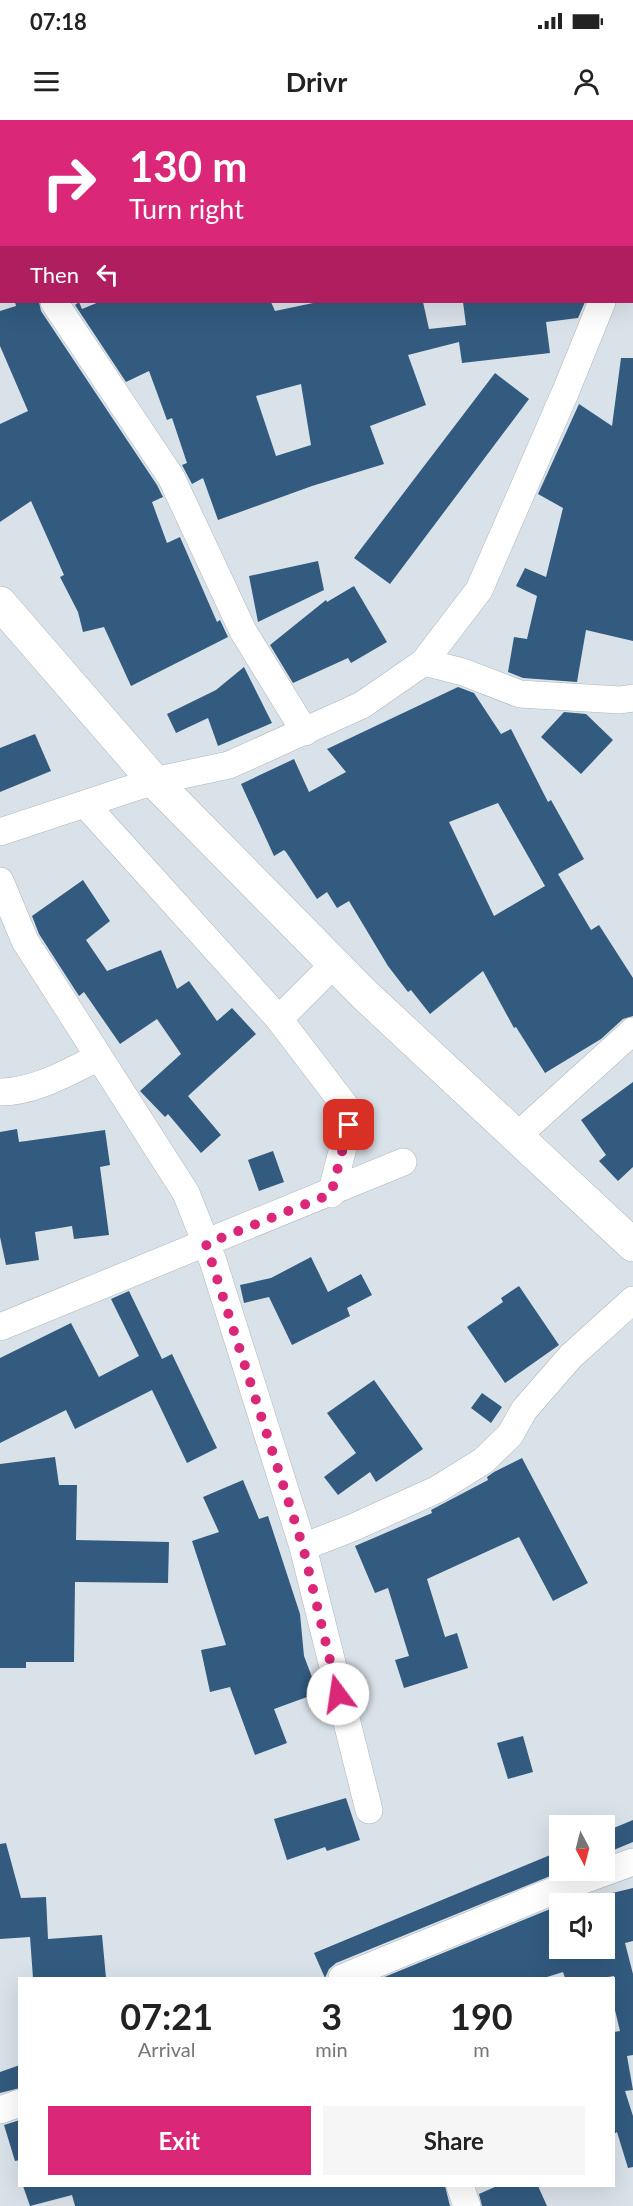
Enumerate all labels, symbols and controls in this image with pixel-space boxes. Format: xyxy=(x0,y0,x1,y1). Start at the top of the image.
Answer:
text: 07:18 xyxy=(30,8,87,35)
icon: menu xyxy=(30,65,63,98)
text: Drivr xyxy=(286,65,347,98)
icon: person xyxy=(570,65,603,98)
text: 130 m xyxy=(129,141,247,191)
icon: right xyxy=(30,144,108,222)
text: Turn right xyxy=(129,192,244,225)
icon: left xyxy=(91,258,124,291)
text: Then xyxy=(30,261,79,288)
pin xyxy=(323,1099,374,1150)
icon: arrive xyxy=(332,1108,365,1141)
position arrow xyxy=(306,1662,370,1726)
north arrow xyxy=(549,1815,615,1881)
map controls xyxy=(549,1815,615,1959)
button: sound xyxy=(549,1893,615,1959)
text: 07:21 xyxy=(120,1994,213,2038)
text: 3 xyxy=(321,1994,342,2038)
text: 190 xyxy=(450,1994,513,2038)
text: Arrival xyxy=(138,2037,195,2061)
text: min xyxy=(315,2037,348,2061)
text: m xyxy=(473,2037,490,2061)
button: Exit xyxy=(48,2106,311,2175)
button: Share xyxy=(323,2106,585,2175)

